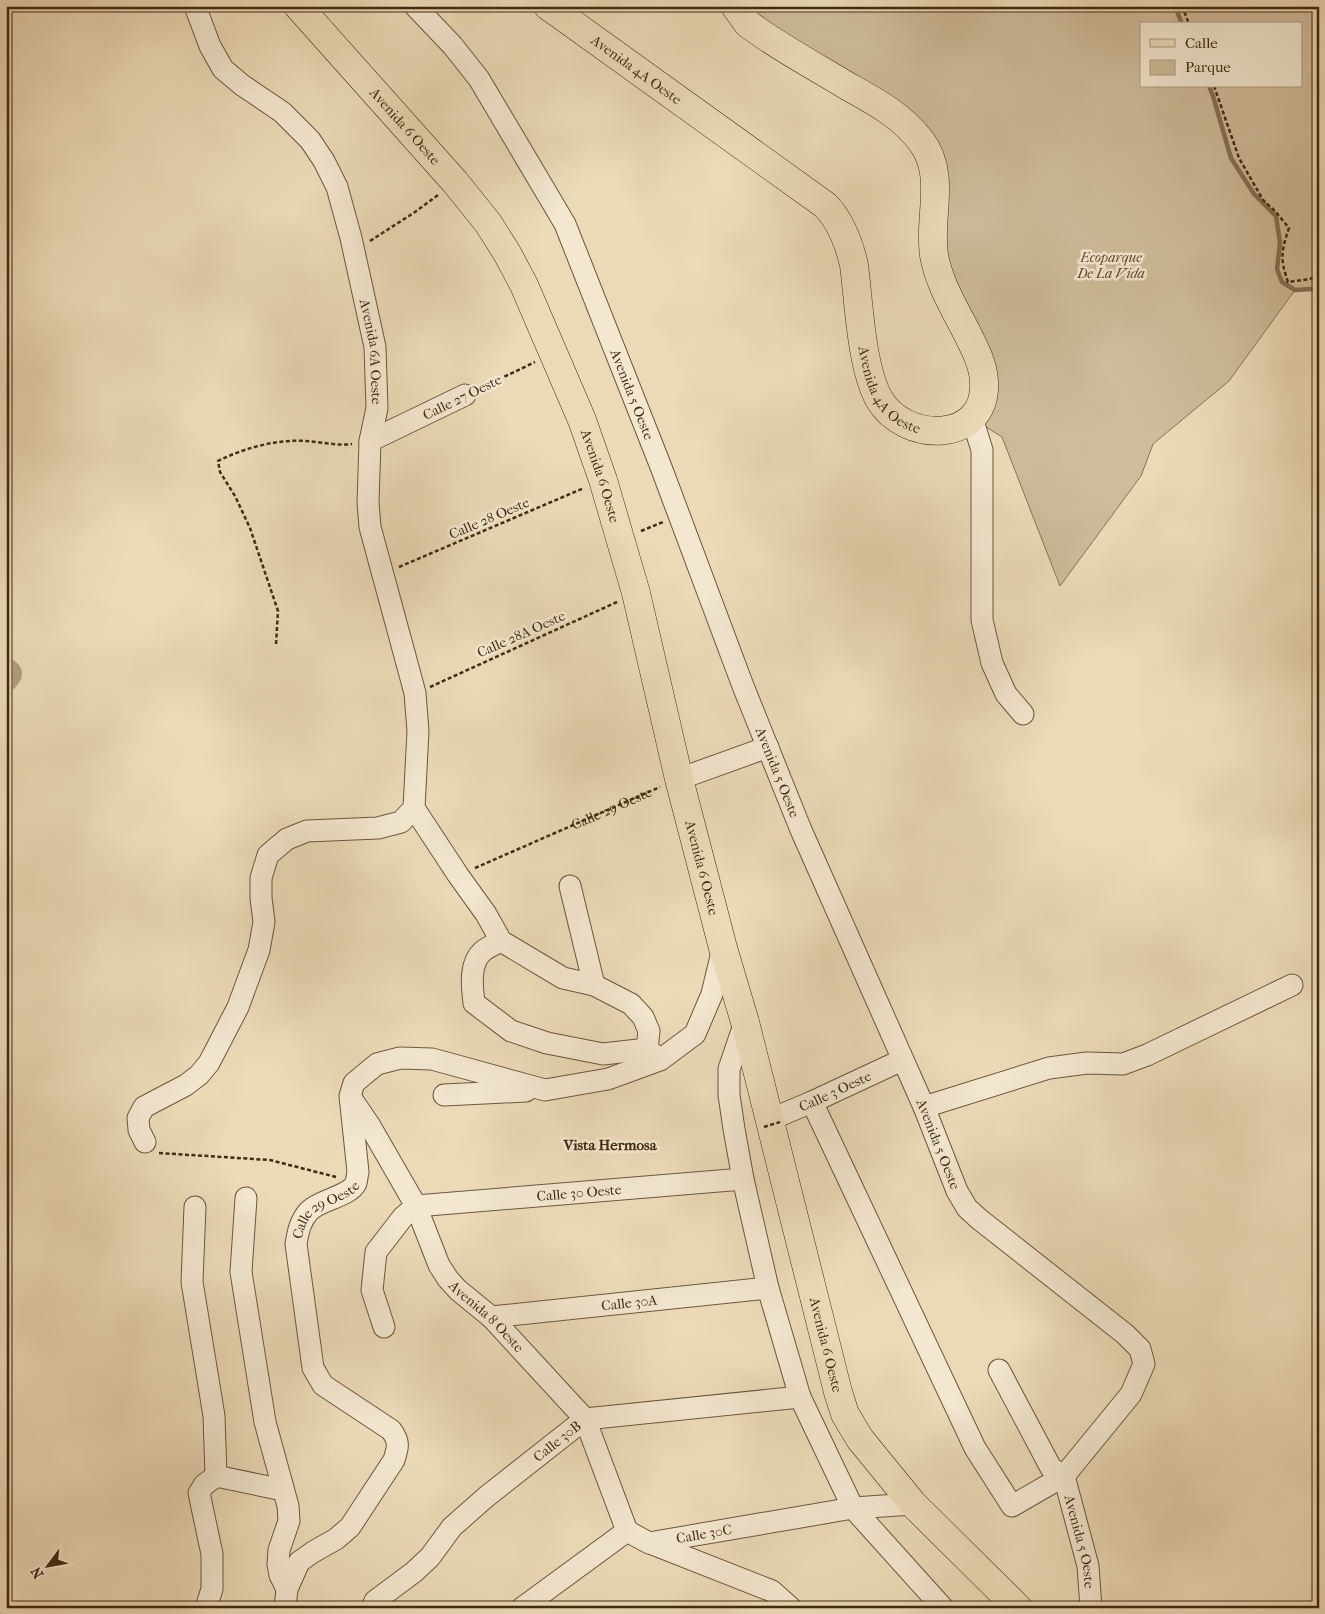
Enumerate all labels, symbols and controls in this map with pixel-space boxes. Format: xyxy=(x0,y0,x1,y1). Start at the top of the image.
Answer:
legend xyxy=(1140,22,1302,88)
street label: Avenida 4A Oeste xyxy=(587,31,685,108)
text: Calle xyxy=(1185,34,1218,52)
text: Parque xyxy=(1185,58,1231,76)
street label: Avenida 6 Oeste xyxy=(365,84,444,169)
park label: Ecoparque De La Vida xyxy=(1076,249,1145,282)
street label: Avenida 6A Oeste xyxy=(355,297,385,405)
street label: Avenida 4A Oeste xyxy=(854,344,922,437)
street label: Avenida 5 Oeste xyxy=(606,346,657,442)
street label: Calle 27 Oeste xyxy=(420,371,504,424)
street label: Avenida 6 Oeste xyxy=(577,426,623,525)
street label: Calle 28 Oeste xyxy=(446,494,532,543)
street label: Calle 28A Oeste xyxy=(474,607,568,662)
street label: Avenida 5 Oeste xyxy=(751,724,803,820)
street label: Calle 29 Oeste xyxy=(569,784,655,834)
street label: Avenida 6 Oeste xyxy=(681,818,722,917)
street label: Calle 3 Oeste xyxy=(797,1068,874,1115)
street label: Avenida 5 Oeste xyxy=(912,1095,964,1192)
district label: Vista Hermosa xyxy=(562,1136,658,1154)
street label: Calle 29 Oeste xyxy=(289,1178,364,1240)
street label: Calle 30 Oeste xyxy=(536,1181,622,1205)
street label: Avenida 8 Oeste xyxy=(444,1277,527,1356)
street label: Calle 30A xyxy=(601,1292,659,1314)
street label: Avenida 6 Oeste xyxy=(805,1295,846,1394)
street label: Calle 30B xyxy=(530,1417,585,1466)
street label: Avenida 5 Oeste xyxy=(1060,1492,1098,1589)
street label: Calle 30C xyxy=(675,1521,733,1547)
north arrow xyxy=(22,1542,72,1592)
text: N xyxy=(27,1563,47,1582)

